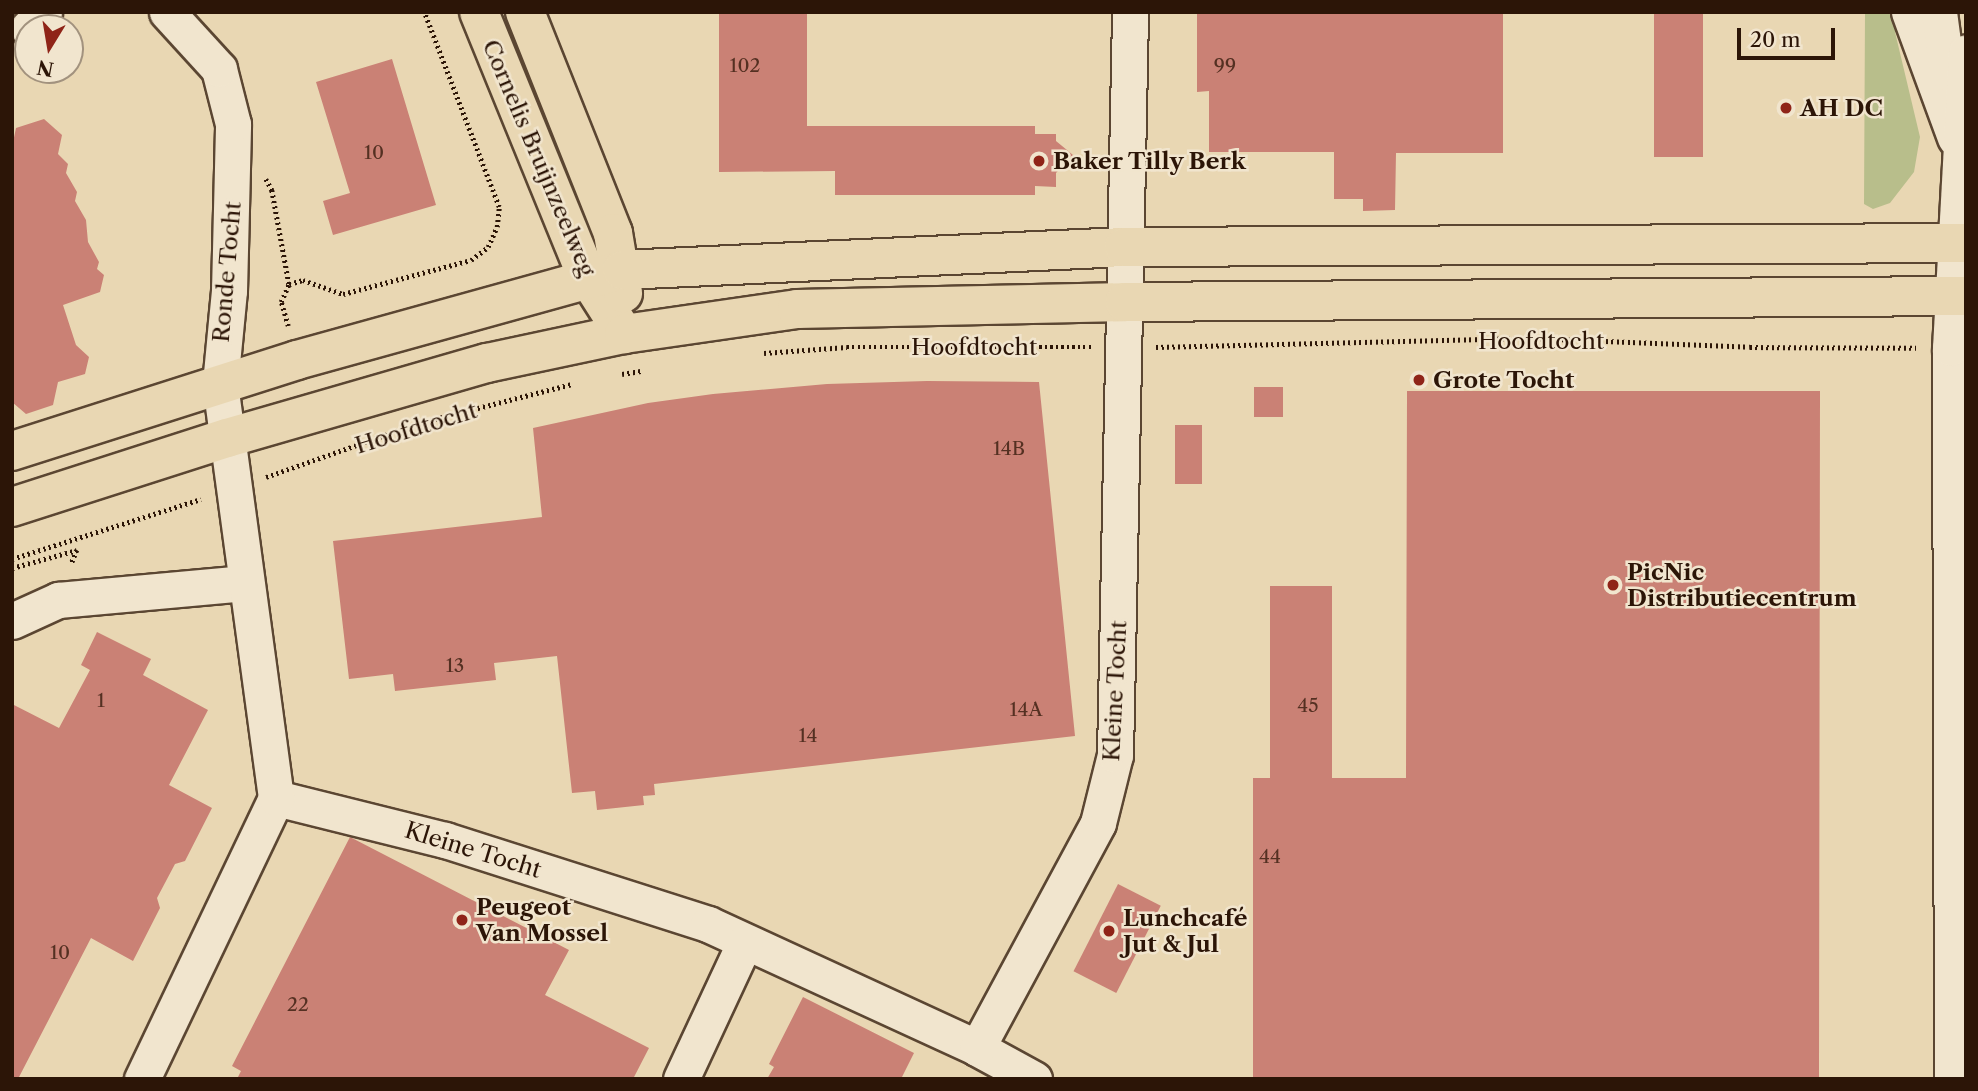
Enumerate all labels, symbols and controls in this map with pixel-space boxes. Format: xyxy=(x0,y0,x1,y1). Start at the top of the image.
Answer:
north arrow xyxy=(14,14,84,84)
scale bar xyxy=(1740,14,1838,58)
text: 20 m xyxy=(1750,27,1801,52)
street label: Cornelis Bruijnzeelweg xyxy=(477,36,601,280)
text: N xyxy=(35,55,56,81)
house number: 102 xyxy=(730,55,760,77)
house number: 99 xyxy=(1214,55,1236,77)
place label: AH DC xyxy=(1800,94,1883,122)
marker: AH DC xyxy=(1778,100,1794,116)
house number: 10 xyxy=(364,142,384,164)
place label: Baker Tilly Berk xyxy=(1053,147,1247,175)
marker: Baker Tilly Berk xyxy=(1031,153,1047,169)
street label: Ronde Tocht xyxy=(207,200,247,344)
street label: Hoofdtocht xyxy=(1478,327,1604,355)
street label: Hoofdtocht xyxy=(911,333,1037,361)
place label: Grote Tocht xyxy=(1433,366,1575,394)
marker: Grote Tocht xyxy=(1411,372,1427,388)
street label: Hoofdtocht xyxy=(352,396,480,460)
house number: 14B xyxy=(993,438,1025,460)
place label: PicNic Distributiecentrum xyxy=(1627,558,1857,612)
marker: PicNic Distributiecentrum xyxy=(1605,577,1621,593)
street label: Kleine Tocht xyxy=(1098,620,1132,762)
house number: 13 xyxy=(446,655,464,677)
house number: 1 xyxy=(97,690,105,712)
house number: 45 xyxy=(1297,695,1319,717)
house number: 14A xyxy=(1009,699,1043,721)
house number: 14 xyxy=(799,725,817,747)
street label: Kleine Tocht xyxy=(401,816,545,884)
house number: 44 xyxy=(1259,846,1281,868)
place label: Peugeot Van Mossel xyxy=(476,893,608,947)
place label: Lunchcafé Jut & Jul xyxy=(1123,904,1247,958)
marker: Peugeot Van Mossel xyxy=(454,912,470,928)
marker: Lunchcafé Jut & Jul xyxy=(1101,923,1117,939)
house number: 10 xyxy=(50,942,70,964)
house number: 22 xyxy=(287,994,309,1016)

